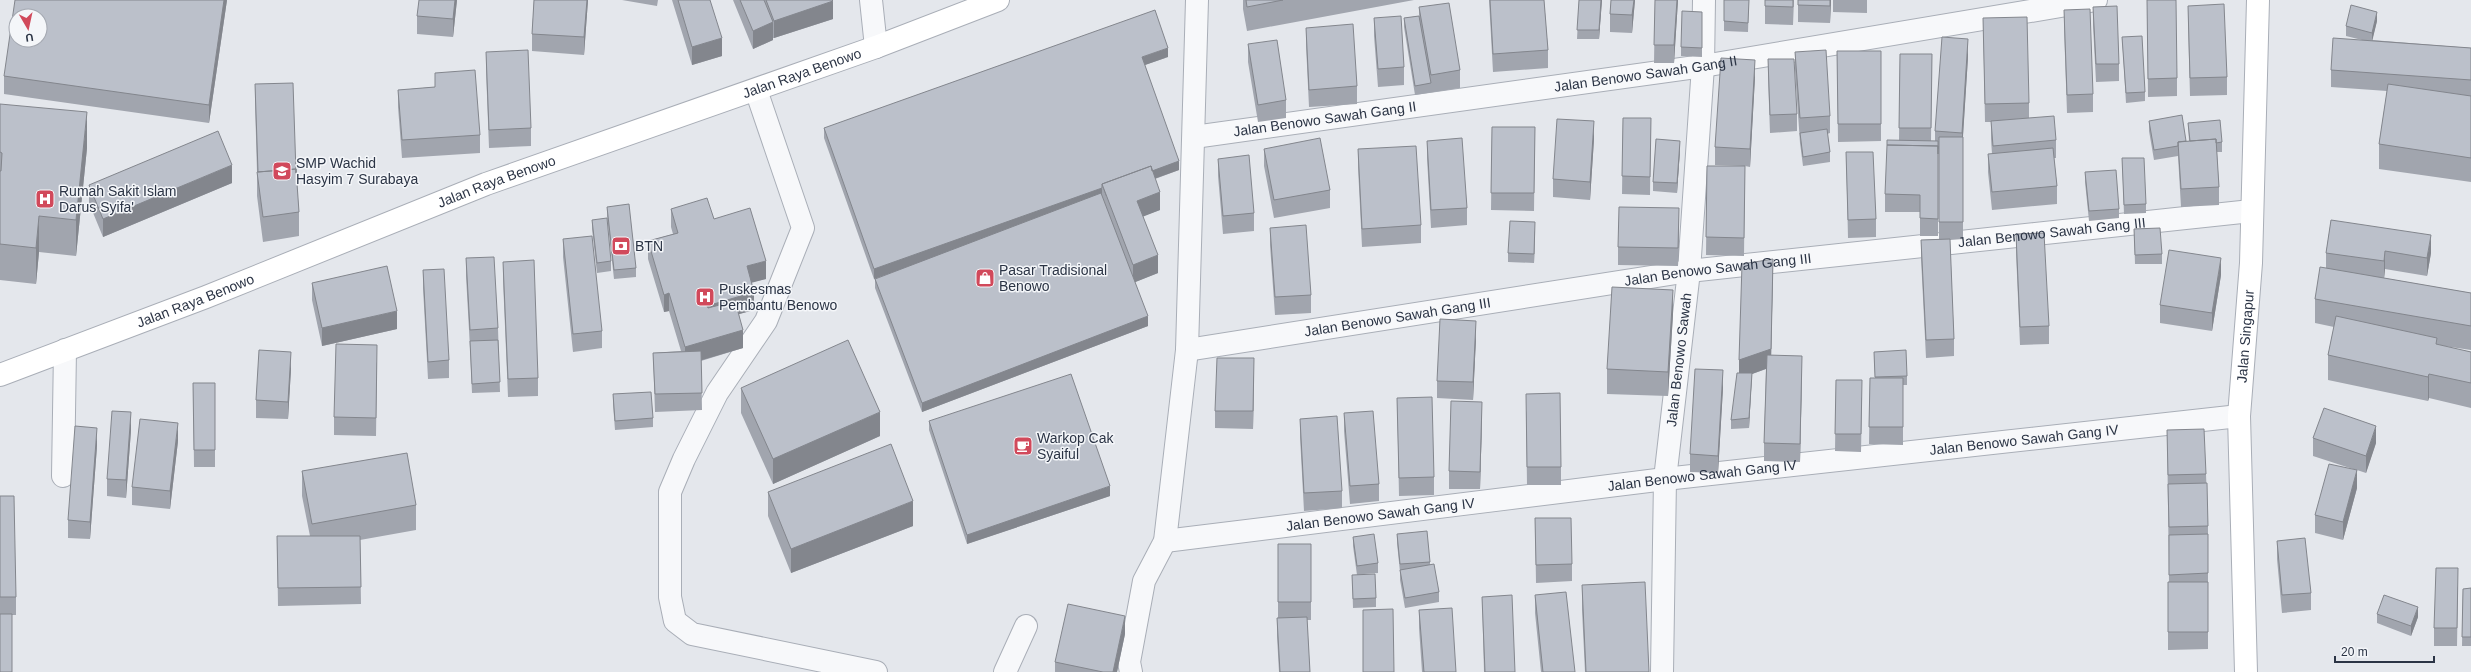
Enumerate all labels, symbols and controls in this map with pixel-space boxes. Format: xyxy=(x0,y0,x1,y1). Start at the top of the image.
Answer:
north arrow xyxy=(8,8,48,48)
text: U xyxy=(25,31,34,44)
street label: Jalan Raya Benowo xyxy=(740,45,864,101)
street label: Jalan Benowo Sawah Gang II xyxy=(1553,52,1738,95)
street label: Jalan Benowo Sawah Gang II xyxy=(1232,98,1417,139)
street label: Jalan Raya Benowo xyxy=(435,152,558,211)
place label: SMP Wachid Hasyim 7 Surabaya xyxy=(296,155,418,187)
school or university icon: SMP Wachid Hasyim 7 Surabaya xyxy=(271,160,293,182)
place label: Rumah Sakit Islam Darus Syifa' xyxy=(59,183,176,215)
hospital icon: Rumah Sakit Islam Darus Syifa' xyxy=(34,188,56,210)
street label: Jalan Benowo Sawah Gang III xyxy=(1957,214,2146,250)
bank icon: BTN xyxy=(610,235,632,257)
place label: BTN xyxy=(635,238,663,254)
street label: Jalan Benowo Sawah Gang III xyxy=(1623,250,1812,289)
place label: Pasar Tradisional Benowo xyxy=(999,262,1107,294)
shop icon: Pasar Tradisional Benowo xyxy=(974,267,996,289)
street label: Jalan Raya Benowo xyxy=(134,270,257,331)
place label: Puskesmas Pembantu Benowo xyxy=(719,281,838,313)
hospital icon: Puskesmas Pembantu Benowo xyxy=(694,286,716,308)
street label: Jalan Singapur xyxy=(2234,289,2257,384)
street label: Jalan Benowo Sawah xyxy=(1663,292,1694,428)
street label: Jalan Benowo Sawah Gang III xyxy=(1303,294,1492,339)
street label: Jalan Benowo Sawah Gang IV xyxy=(1929,421,2120,458)
place label: Warkop Cak Syaiful xyxy=(1037,430,1115,462)
cafe icon: Warkop Cak Syaiful xyxy=(1012,435,1034,457)
street label: Jalan Benowo Sawah Gang IV xyxy=(1607,457,1798,494)
street label: Jalan Benowo Sawah Gang IV xyxy=(1285,495,1476,534)
scale bar xyxy=(2335,638,2434,664)
text: 20 m xyxy=(2341,645,2368,659)

